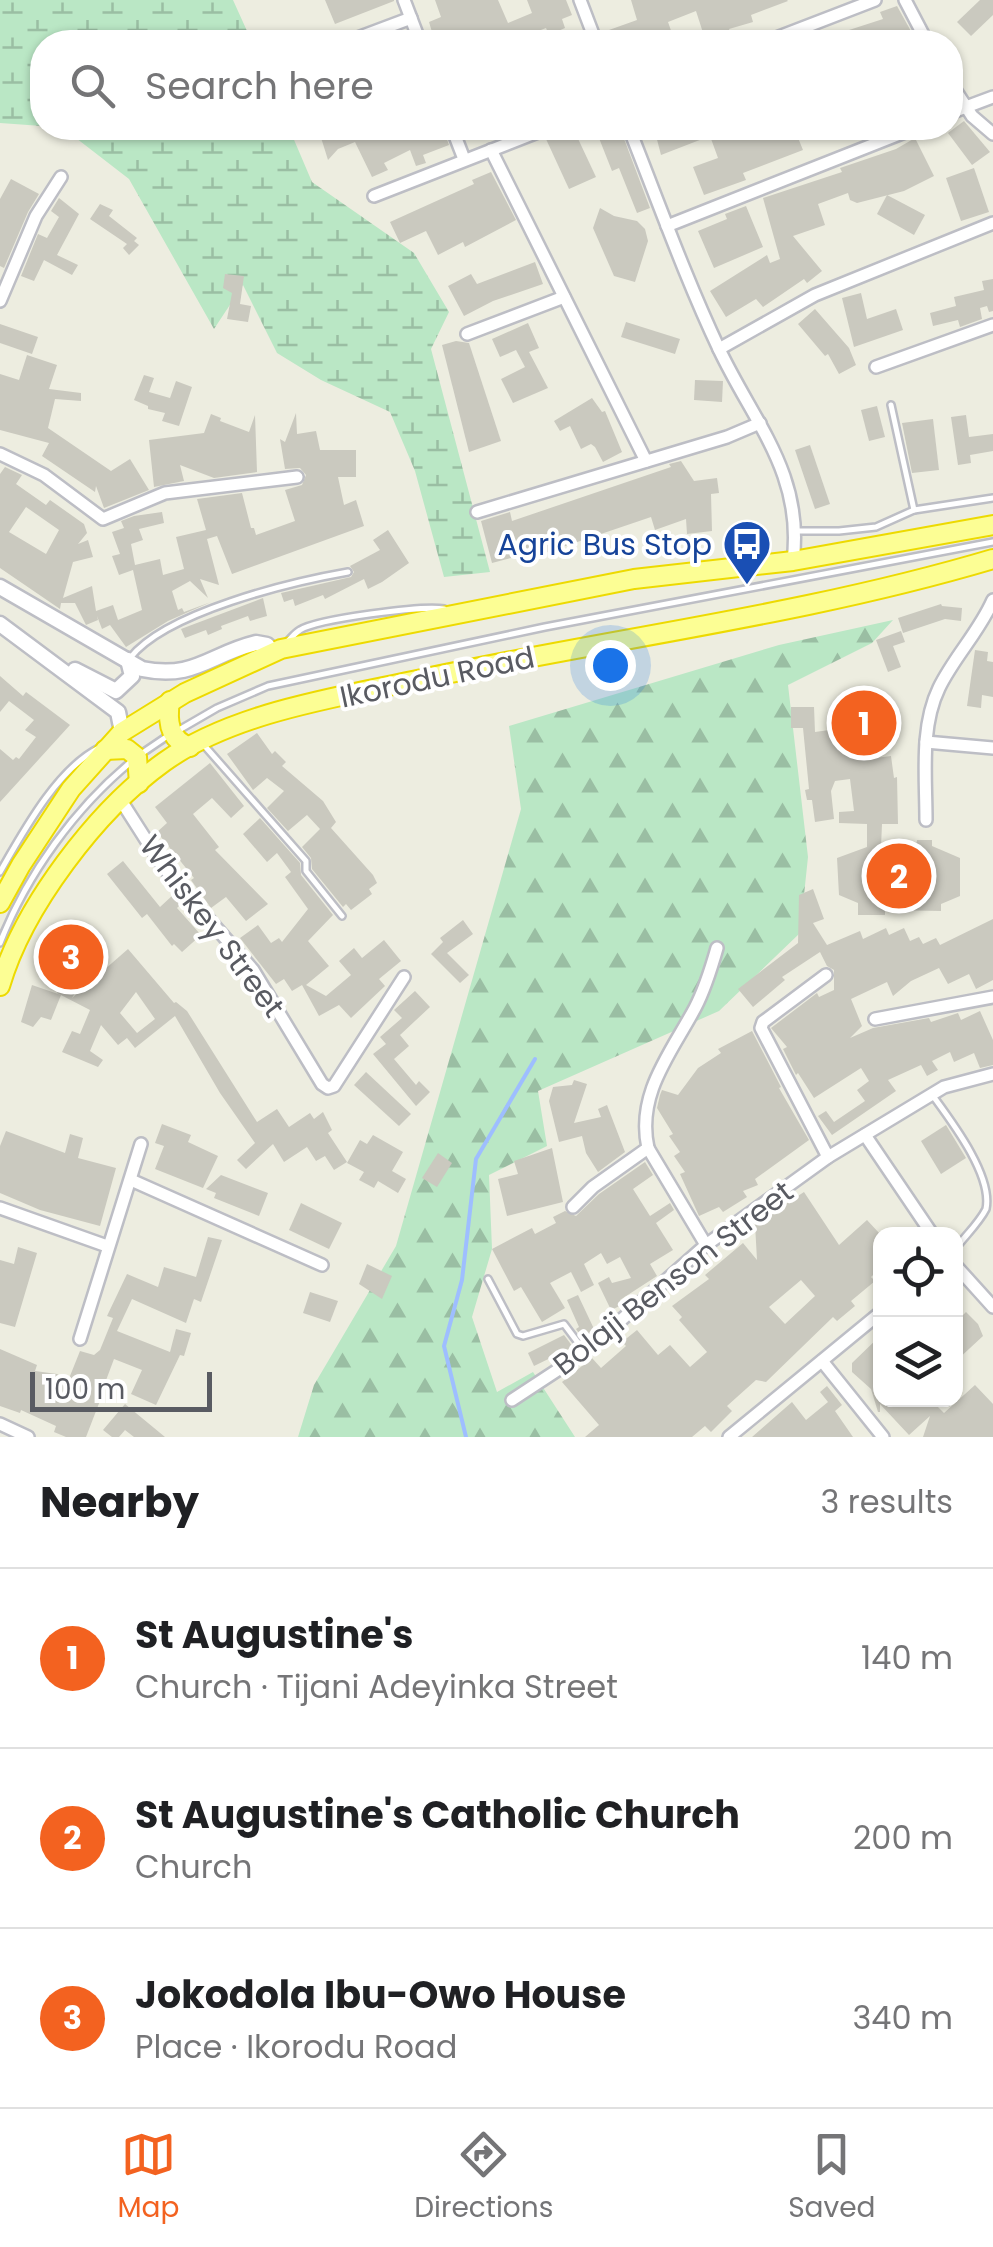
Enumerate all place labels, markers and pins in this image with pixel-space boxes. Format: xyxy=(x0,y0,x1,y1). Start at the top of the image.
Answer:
bus stop icon: Agric Bus Stop xyxy=(721,518,773,586)
place label: Agric Bus Stop xyxy=(497,523,712,566)
pin: 1 xyxy=(832,686,896,760)
pin: 2 xyxy=(866,838,932,914)
pin: 3 xyxy=(38,920,104,994)

